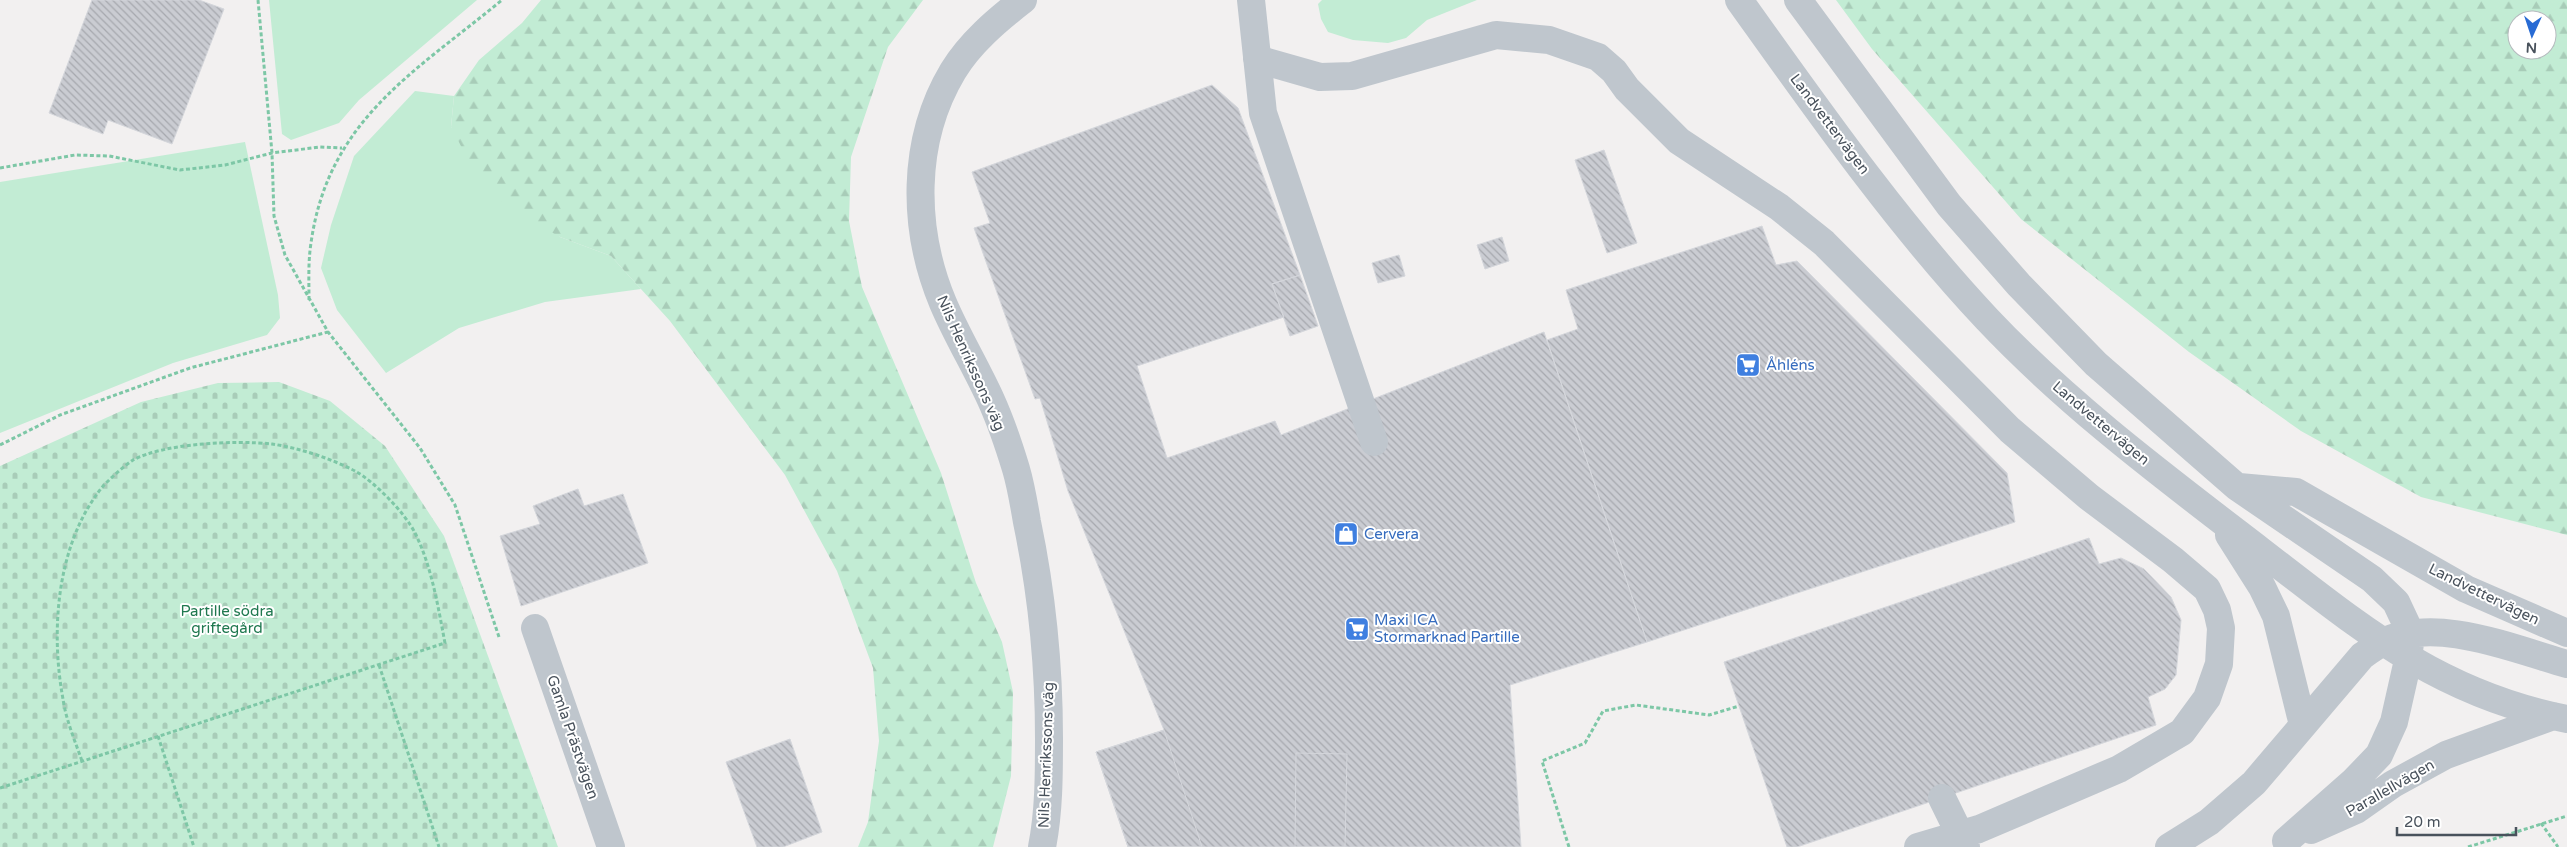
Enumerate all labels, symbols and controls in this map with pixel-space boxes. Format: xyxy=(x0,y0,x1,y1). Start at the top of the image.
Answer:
north arrow xyxy=(2507,10,2557,60)
text: N xyxy=(2525,39,2537,56)
street label: Landvettervägen xyxy=(1786,70,1874,178)
street label: Nils Henrikssons väg xyxy=(933,293,1009,433)
supermarket icon: Åhléns xyxy=(1735,352,1761,378)
place label: Åhléns xyxy=(1766,356,1815,374)
street label: Landvettervägen xyxy=(2049,377,2153,469)
shop icon: Cervera xyxy=(1333,521,1359,547)
place label: Cervera xyxy=(1364,525,1419,543)
street label: Landvettervägen xyxy=(2426,559,2542,629)
park label: Partille södra griftegård xyxy=(180,602,274,637)
place label: Maxi ICA Stormarknad Partille xyxy=(1374,611,1520,646)
supermarket icon: Maxi ICA Stormarknad Partille xyxy=(1344,616,1370,642)
street label: Gamla Prästvägen xyxy=(543,673,603,801)
street label: Nils Henrikssons väg xyxy=(1034,682,1058,828)
street label: Parallellvägen xyxy=(2343,755,2437,821)
scale bar xyxy=(2397,804,2516,836)
text: 20 m xyxy=(2404,813,2441,831)

